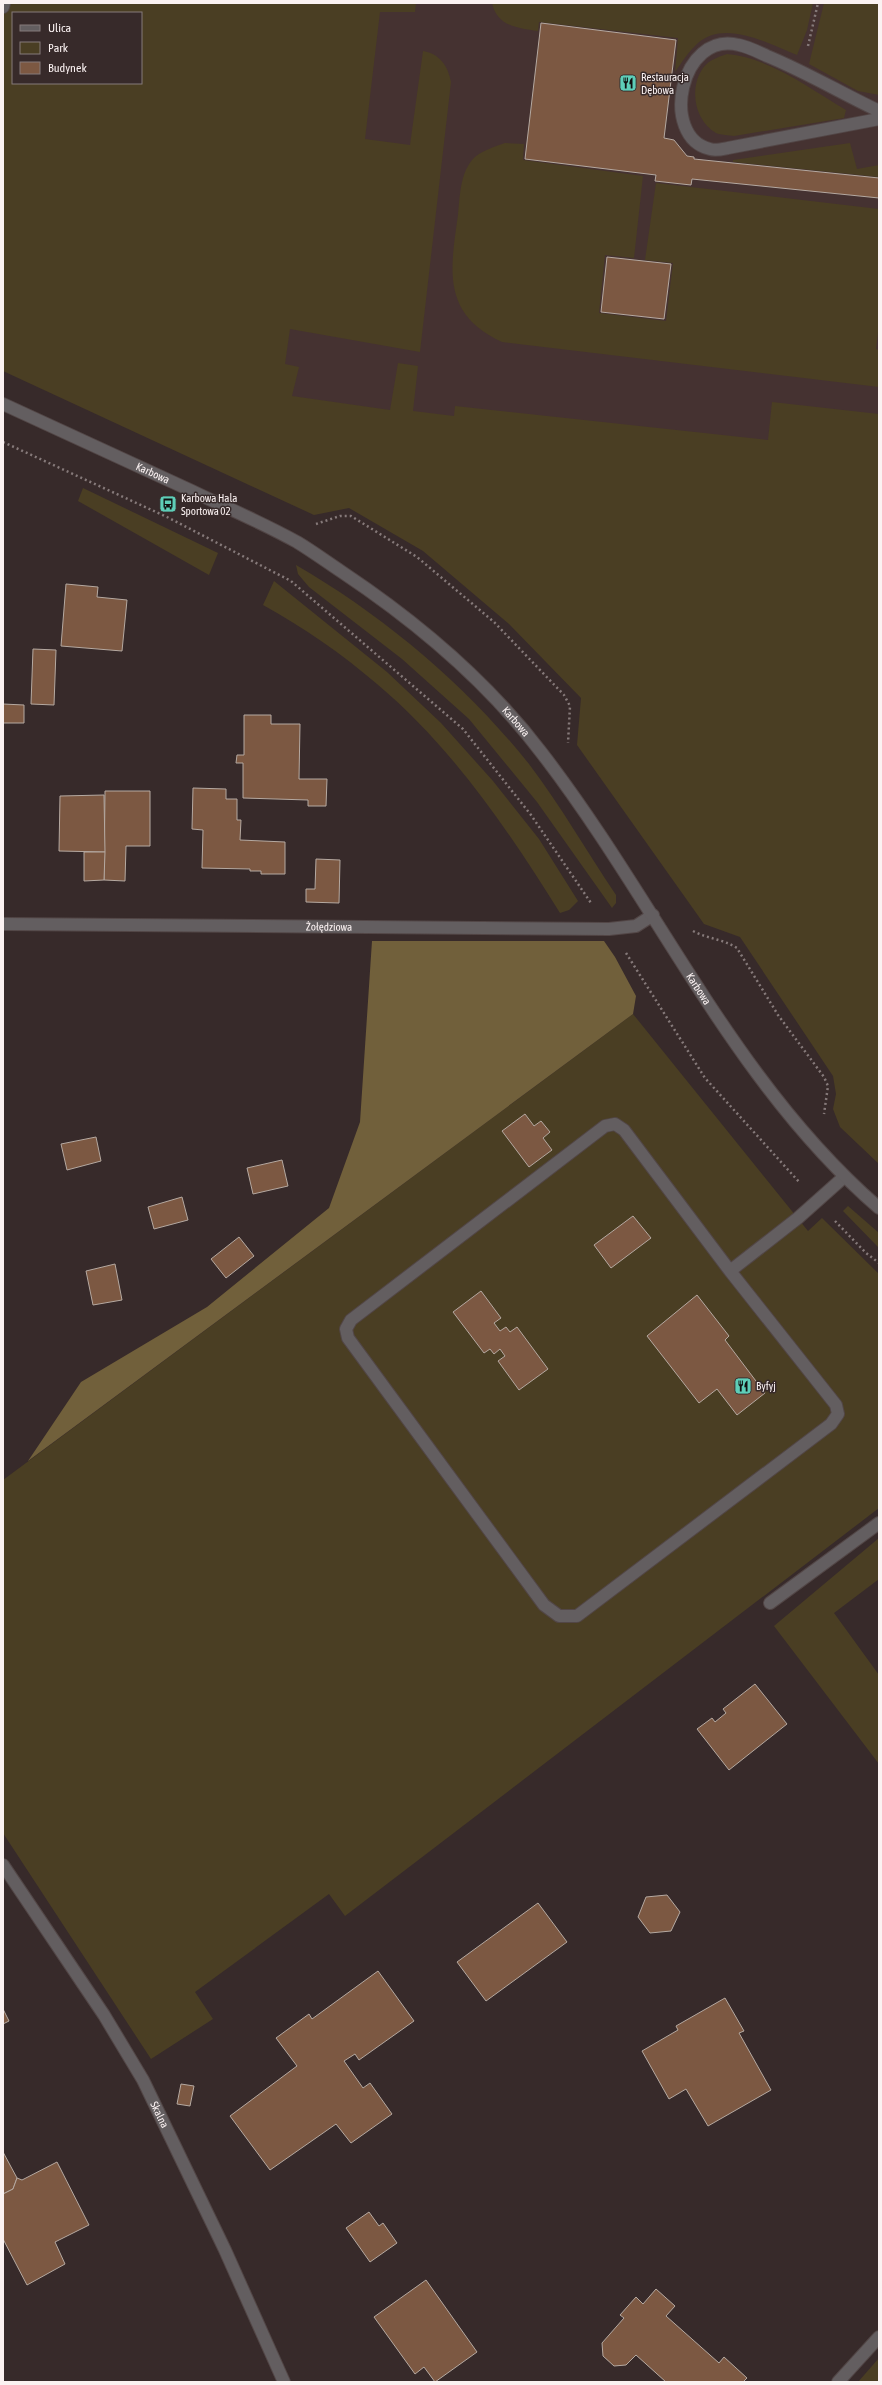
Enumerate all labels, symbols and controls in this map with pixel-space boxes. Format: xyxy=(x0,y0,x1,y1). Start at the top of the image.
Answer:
legend xyxy=(12,12,142,84)
text: Ulica xyxy=(48,21,71,35)
text: Park xyxy=(48,41,69,55)
text: Budynek xyxy=(48,61,87,75)
place label: Restauracja Dębowa xyxy=(641,71,689,96)
restaurant icon: Restauracja Dębowa xyxy=(618,73,638,93)
street label: Karbowa xyxy=(134,460,171,486)
place label: Karbowa Hala Sportowa 02 xyxy=(181,492,237,517)
bus stop icon: Karbowa Hala Sportowa 02 xyxy=(158,494,178,514)
street label: Karbowa xyxy=(500,704,532,739)
street label: Żołędziowa xyxy=(306,920,352,933)
street label: Karbowa xyxy=(684,971,713,1007)
restaurant icon: Byfyj xyxy=(733,1376,753,1396)
place label: Byfyj xyxy=(756,1380,776,1392)
street label: Skalna xyxy=(148,2099,171,2130)

